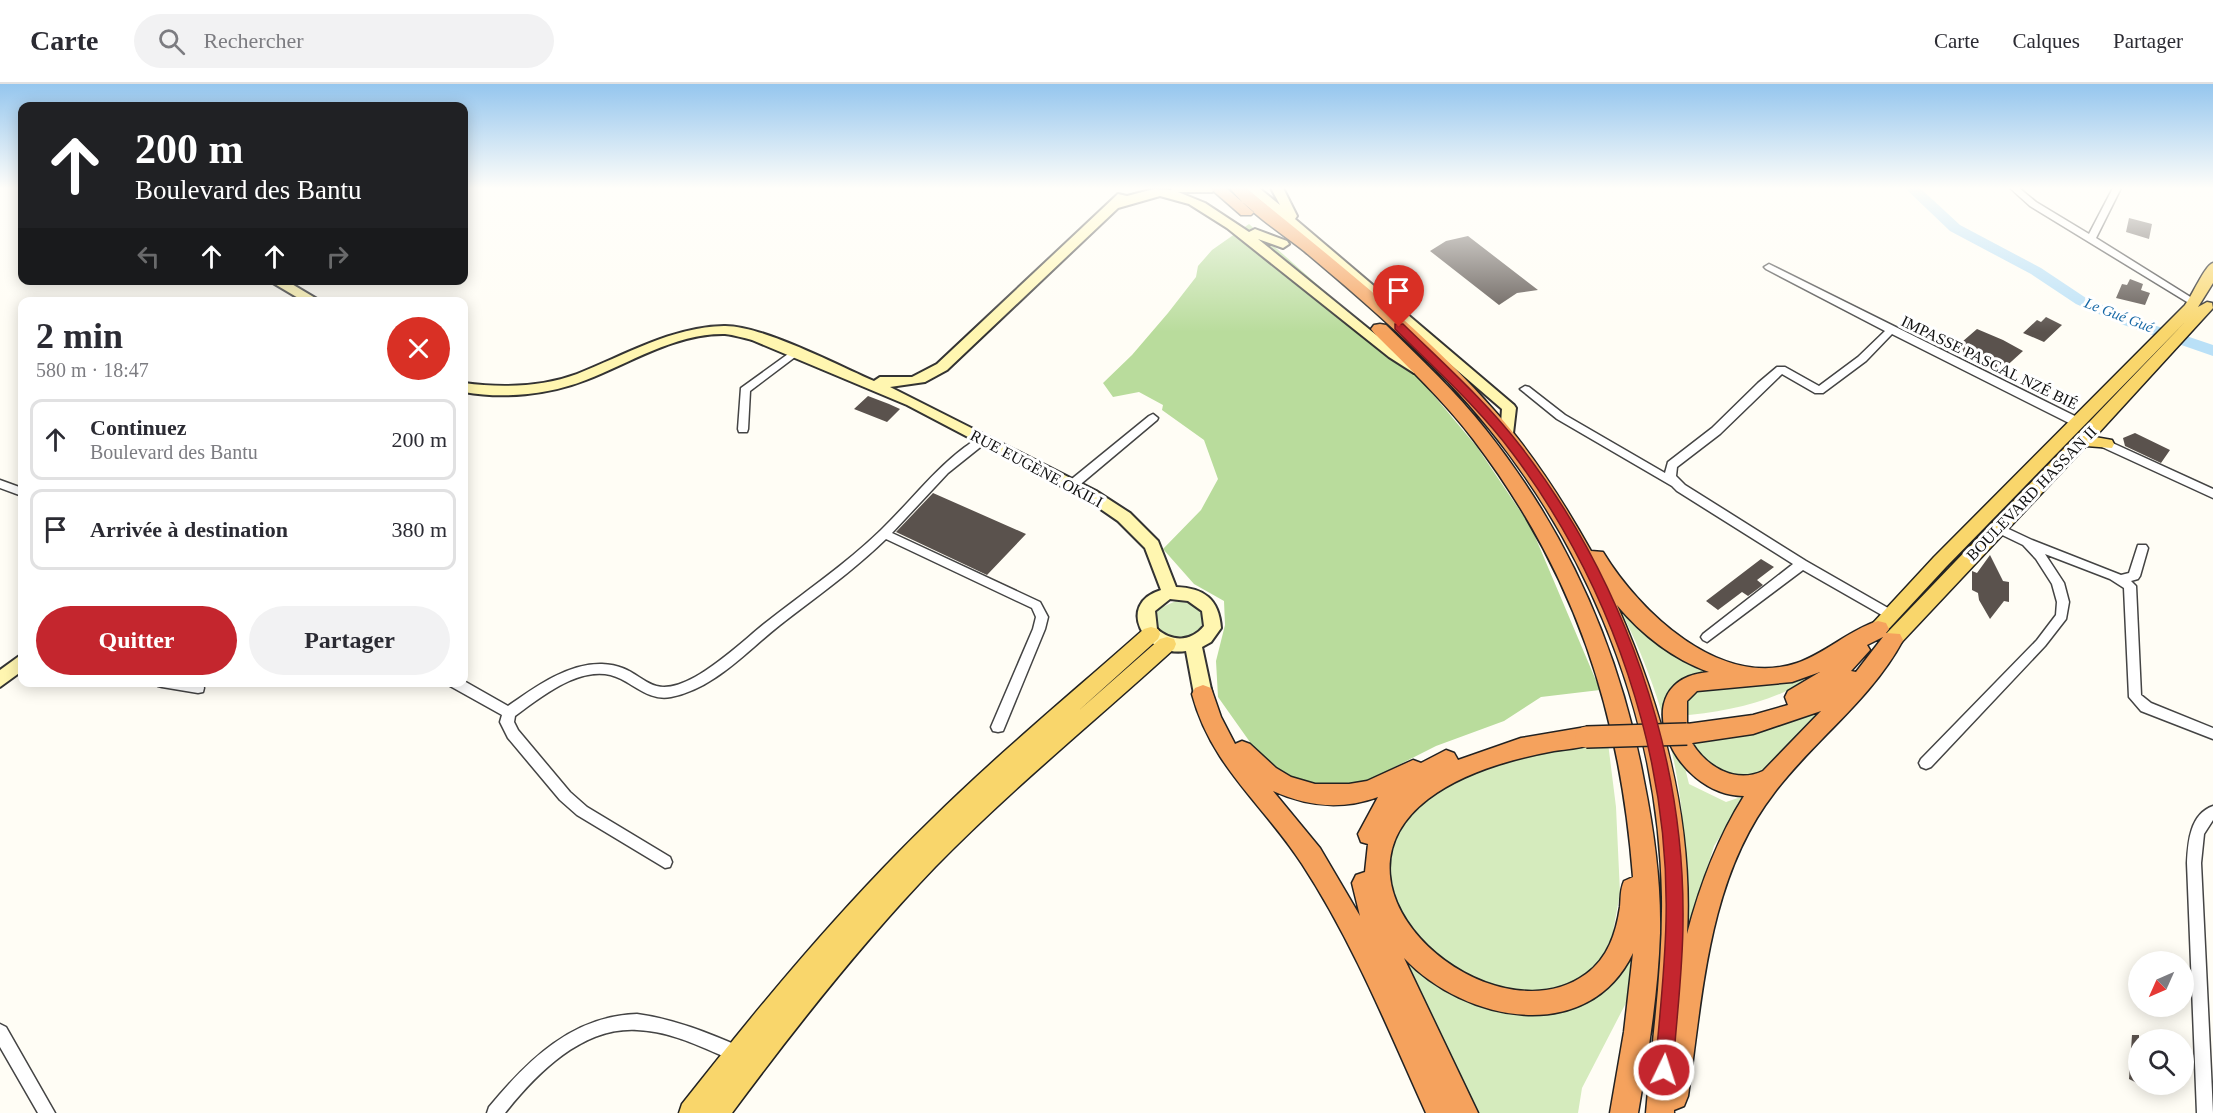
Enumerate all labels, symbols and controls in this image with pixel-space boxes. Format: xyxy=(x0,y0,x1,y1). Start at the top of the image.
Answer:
search box xyxy=(134,14,554,68)
text: Carte xyxy=(30,25,98,56)
icon: search xyxy=(155,25,188,58)
text: Rechercher xyxy=(203,28,304,53)
text: Carte xyxy=(1934,29,1979,53)
text: Calques xyxy=(2012,29,2080,53)
text: Partager xyxy=(2113,29,2183,53)
icon: ahead xyxy=(36,126,114,204)
text: 200 m xyxy=(135,126,244,172)
text: Boulevard des Bantu xyxy=(135,175,361,205)
icon: left xyxy=(132,240,165,273)
icon: ahead xyxy=(195,240,228,273)
icon: ahead xyxy=(258,240,291,273)
icon: right xyxy=(321,240,354,273)
pin xyxy=(1373,265,1424,327)
icon: arrive xyxy=(1382,274,1415,307)
water label: Le Gué Gué xyxy=(2081,294,2157,336)
street label: IMPASSE PASCAL NZÉ BIÉ xyxy=(1899,311,2081,413)
text: 2 min xyxy=(36,316,123,356)
button: close xyxy=(387,317,450,380)
text: 580 m · 18:47 xyxy=(36,359,149,381)
text: Continuez xyxy=(90,415,187,440)
icon: ahead xyxy=(39,423,72,456)
street label: BOULEVARD HASSAN II xyxy=(1963,423,2100,564)
street label: RUE EUGÈNE OKILI xyxy=(968,425,1106,511)
text: 200 m xyxy=(391,427,447,452)
text: Boulevard des Bantu xyxy=(90,441,258,463)
icon: arrive xyxy=(39,513,72,546)
text: Arrivée à destination xyxy=(90,517,288,542)
text: 380 m xyxy=(391,517,447,542)
button: Quitter xyxy=(36,606,237,675)
button: Partager xyxy=(249,606,450,675)
north arrow xyxy=(2128,951,2194,1017)
map controls xyxy=(2128,951,2194,1095)
button: search xyxy=(2128,1029,2194,1095)
position arrow xyxy=(1632,1038,1696,1102)

